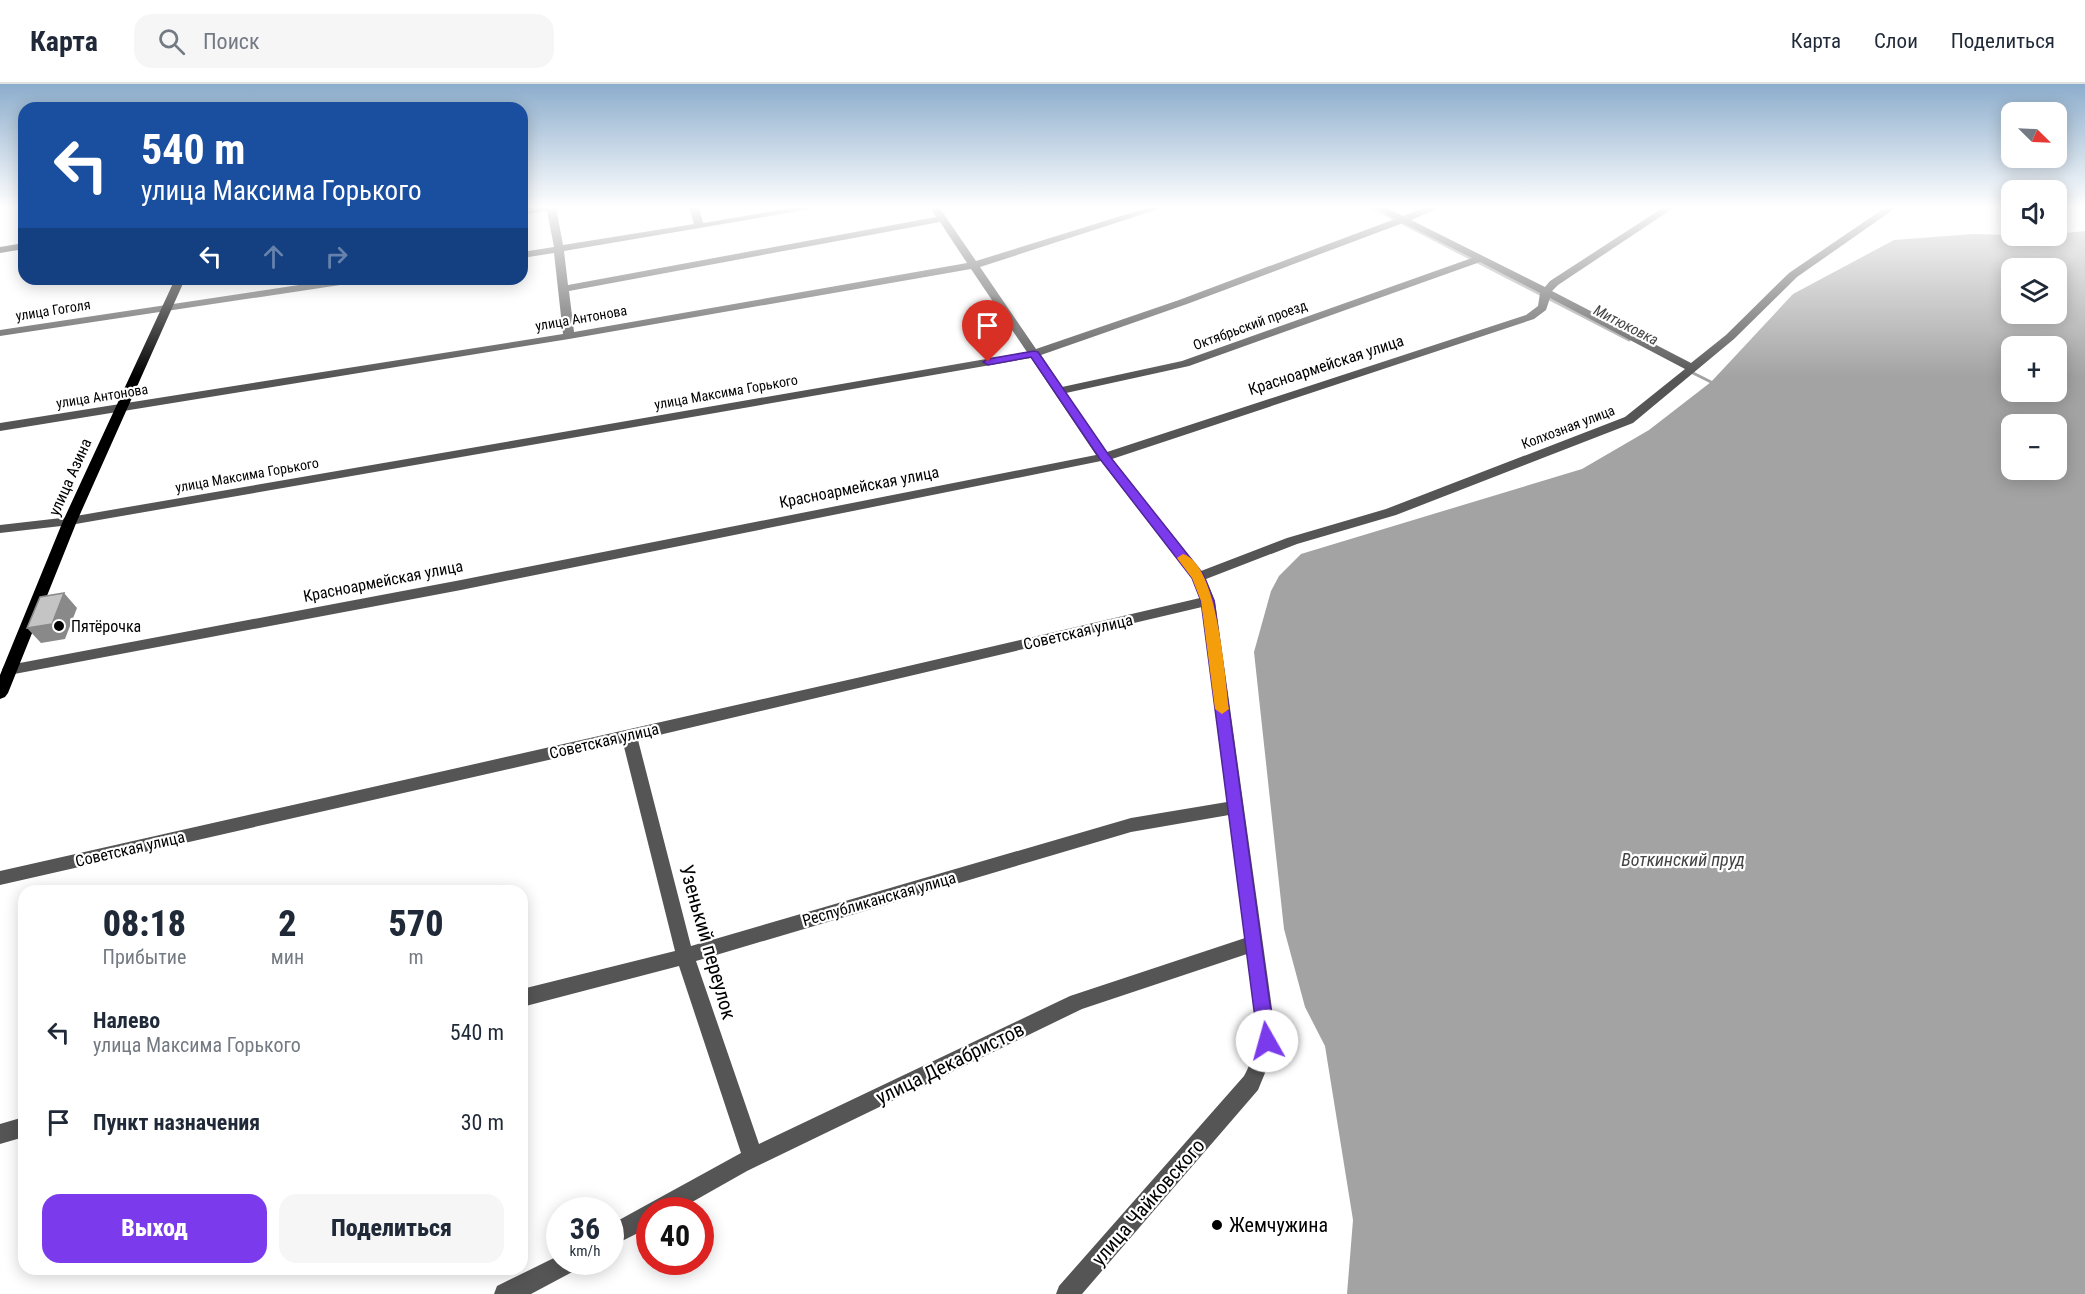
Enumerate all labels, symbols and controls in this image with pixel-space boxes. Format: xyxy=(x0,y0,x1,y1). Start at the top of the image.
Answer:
search box xyxy=(134,14,554,68)
text: Карта xyxy=(30,25,98,58)
icon: search xyxy=(155,25,188,58)
text: Поиск xyxy=(203,29,260,54)
text: Карта xyxy=(1791,29,1841,53)
text: Слои xyxy=(1874,29,1918,53)
text: Поделиться xyxy=(1951,29,2055,53)
north arrow xyxy=(2001,102,2067,168)
map controls xyxy=(2001,102,2067,480)
text: 540 m xyxy=(141,125,246,174)
icon: left xyxy=(42,126,120,204)
text: улица Максима Горького xyxy=(141,175,421,207)
button: sound xyxy=(2001,180,2067,246)
icon: left xyxy=(194,240,227,273)
icon: ahead xyxy=(257,240,290,273)
icon: right xyxy=(320,240,353,273)
button: layers xyxy=(2001,258,2067,324)
street label: улица Гоголя xyxy=(14,296,92,324)
street label: Октябрьский проезд xyxy=(1191,297,1310,353)
pin xyxy=(962,300,1013,362)
water label: Митюковка xyxy=(1591,301,1661,349)
street label: улица Антонова xyxy=(534,302,628,334)
icon: arrive xyxy=(971,309,1004,342)
street label: Красноармейская улица xyxy=(1246,331,1406,399)
button: + xyxy=(2001,336,2067,402)
street label: улица Максима Горького xyxy=(653,371,799,413)
street label: улица Антонова xyxy=(55,381,149,411)
street label: Колхозная улица xyxy=(1519,402,1617,452)
button: − xyxy=(2001,414,2067,480)
street label: улица Азина xyxy=(44,435,96,519)
street label: улица Максима Горького xyxy=(174,454,320,496)
street label: Красноармейская улица xyxy=(778,462,940,512)
street label: Красноармейская улица xyxy=(302,556,464,606)
street label: Советская улица xyxy=(1021,610,1135,654)
place label: Пятёрочка xyxy=(71,617,141,636)
marker: Пятёрочка xyxy=(52,619,66,633)
street label: Советская улица xyxy=(547,719,661,763)
street label: Советская улица xyxy=(73,827,187,871)
water label: Воткинский пруд xyxy=(1621,849,1745,870)
street label: Узенький переулок xyxy=(674,862,742,1022)
street label: Республиканская улица xyxy=(800,868,958,930)
text: 08:18 xyxy=(103,903,186,945)
text: 2 xyxy=(278,903,297,945)
text: 570 xyxy=(389,903,443,945)
text: Прибытие xyxy=(102,945,186,969)
text: мин xyxy=(271,945,304,969)
text: m xyxy=(408,945,424,969)
text: Налево xyxy=(93,1008,160,1033)
position arrow xyxy=(1235,1009,1299,1073)
icon: left xyxy=(42,1016,75,1049)
street label: улица Декабристов xyxy=(872,1017,1028,1109)
text: 540 m xyxy=(450,1020,504,1045)
text: улица Максима Горького xyxy=(93,1033,301,1057)
icon: arrive xyxy=(42,1106,75,1139)
text: Пункт назначения xyxy=(93,1110,260,1135)
text: 30 m xyxy=(461,1110,504,1135)
street label: улица Чайковского xyxy=(1086,1134,1210,1270)
button: Выход xyxy=(42,1194,267,1263)
button: Поделиться xyxy=(279,1194,504,1263)
speed limit sign: 40 xyxy=(636,1197,714,1275)
text: 36 xyxy=(570,1211,600,1246)
place label: Жемчужина xyxy=(1229,1213,1328,1237)
marker: Жемчужина xyxy=(1210,1218,1224,1232)
text: km/h xyxy=(570,1242,600,1260)

